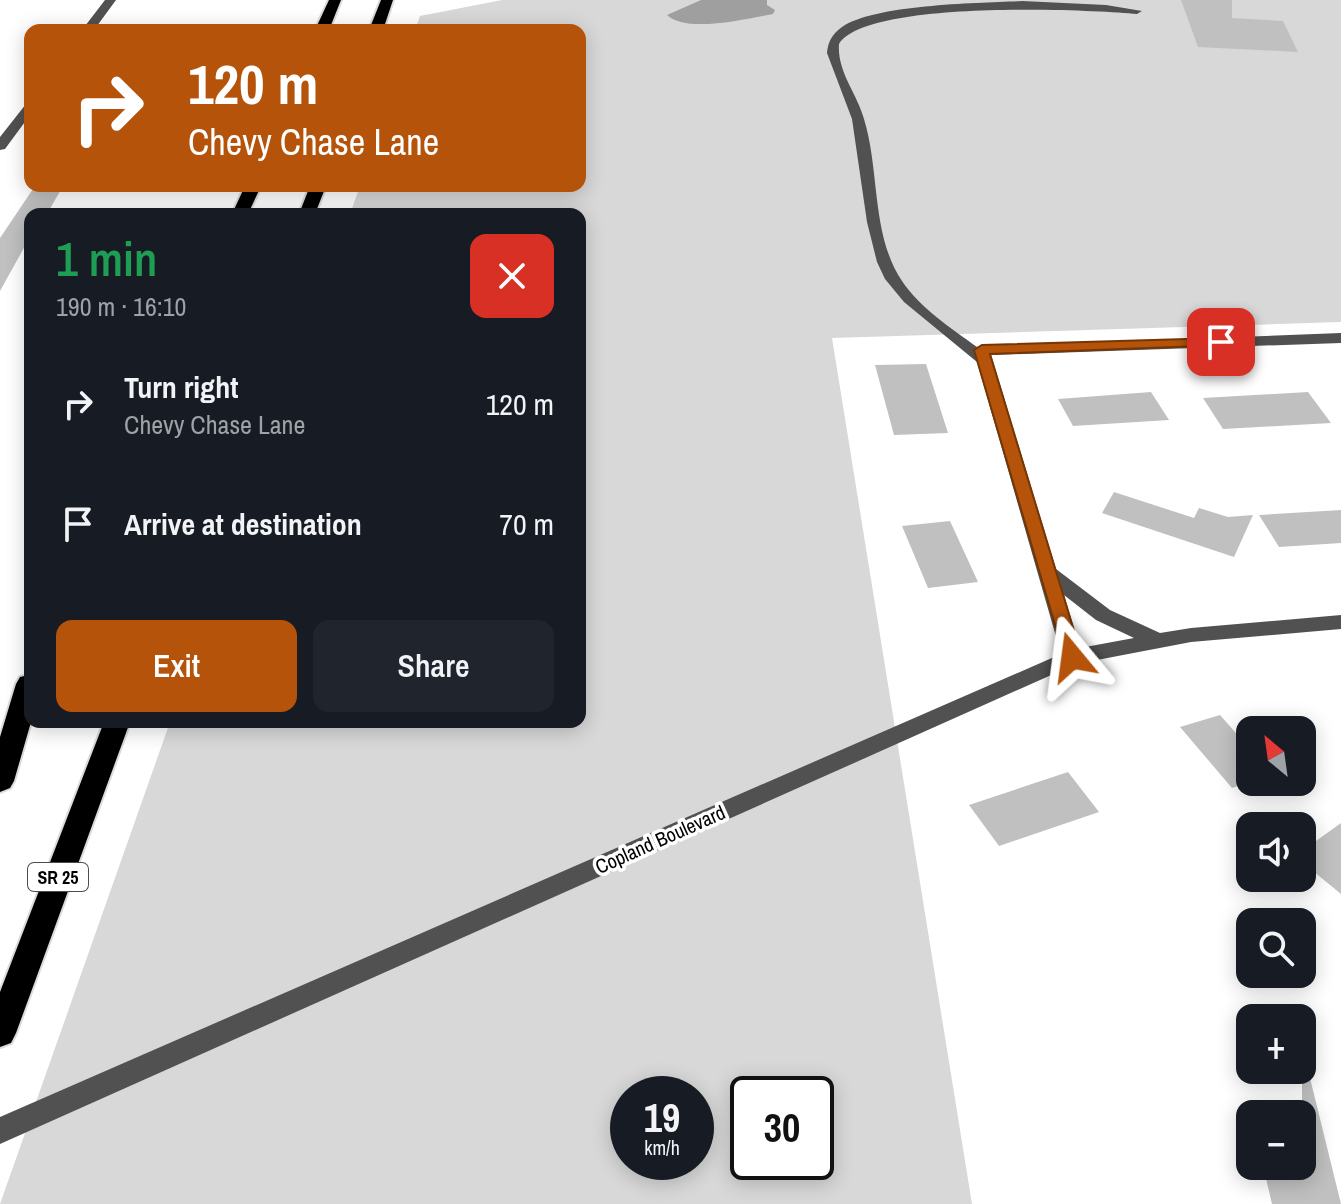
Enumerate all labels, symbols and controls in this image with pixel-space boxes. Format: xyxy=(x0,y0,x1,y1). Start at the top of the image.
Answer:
text: 120 m xyxy=(188,46,318,121)
icon: right xyxy=(56,56,160,160)
text: Chevy Chase Lane xyxy=(188,118,439,166)
text: 1 min xyxy=(56,226,157,291)
button: close xyxy=(470,234,554,318)
text: 190 m · 16:10 xyxy=(56,289,186,324)
pin xyxy=(1187,308,1255,376)
icon: arrive xyxy=(1199,320,1243,364)
text: Turn right xyxy=(124,367,238,407)
icon: right xyxy=(56,382,100,426)
text: 120 m xyxy=(486,384,554,424)
text: Chevy Chase Lane xyxy=(124,407,305,442)
icon: arrive xyxy=(56,502,100,546)
text: Arrive at destination xyxy=(124,504,362,544)
text: 70 m xyxy=(499,504,554,544)
position arrow xyxy=(1030,615,1114,699)
button: Exit xyxy=(56,620,297,712)
button: Share xyxy=(313,620,554,712)
north arrow xyxy=(1236,716,1316,796)
map controls xyxy=(1236,716,1316,1180)
street label: Copland Boulevard xyxy=(591,798,729,880)
button: sound xyxy=(1236,812,1316,892)
road number: SR 25 xyxy=(28,863,88,891)
button: search xyxy=(1236,908,1316,988)
button: + xyxy=(1236,1004,1316,1084)
speed limit sign: 30 xyxy=(730,1076,834,1180)
text: 19 xyxy=(644,1091,680,1144)
button: − xyxy=(1236,1100,1316,1180)
text: km/h xyxy=(644,1134,680,1161)

